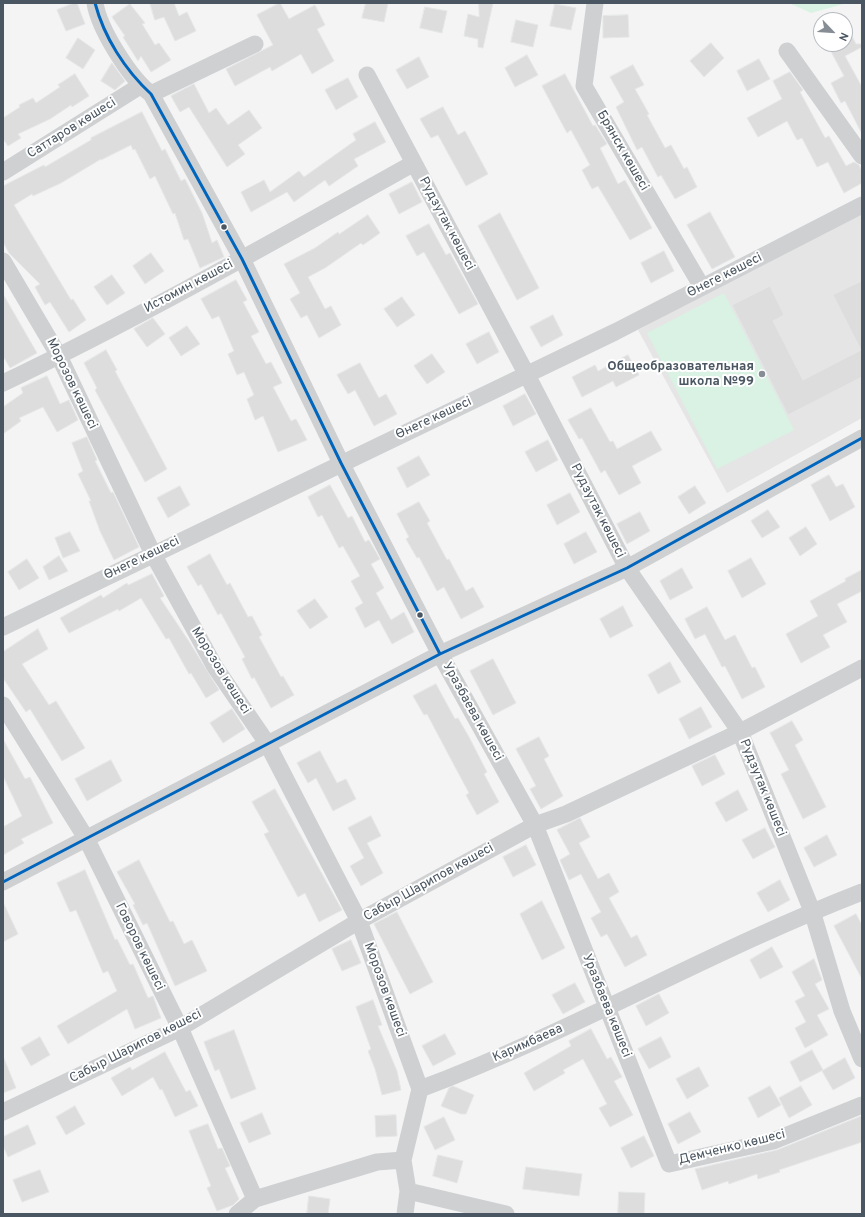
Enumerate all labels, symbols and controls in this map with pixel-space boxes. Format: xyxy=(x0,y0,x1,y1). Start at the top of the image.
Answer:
north arrow xyxy=(813,12,853,52)
text: N xyxy=(835,30,851,43)
street label: Саттаров көшесі xyxy=(25,95,119,163)
street label: Брянск көшесі xyxy=(593,108,651,194)
street label: Рудзутак көшесі xyxy=(415,175,477,273)
unlabelled marker xyxy=(219,222,229,232)
street label: Өнеге көшесі xyxy=(685,250,765,302)
street label: Истомин көшесі xyxy=(142,257,236,317)
street label: Морозов көшесі xyxy=(42,336,100,432)
place label: Общеобразовательная школа №99 xyxy=(607,359,754,390)
marker: Общеобразовательная школа №99 xyxy=(757,369,767,379)
street label: Өнеге көшесі xyxy=(393,395,475,443)
street label: Рудзутак көшесі xyxy=(567,461,627,561)
street label: Өнеге көшесі xyxy=(102,534,182,584)
unlabelled marker xyxy=(415,610,425,620)
street label: Морозов көшесі xyxy=(187,625,253,717)
street label: Уразбаева көшесі xyxy=(438,660,506,764)
street label: Рудзутак көшесі xyxy=(735,737,789,839)
street label: Сабыр Шарипов көшесі xyxy=(361,841,497,925)
street label: Говоров көшесі xyxy=(111,901,167,993)
street label: Морозов көшесі xyxy=(360,941,408,1039)
street label: Уразбаева көшесі xyxy=(578,952,634,1060)
street label: Сабыр Шарипов көшесі xyxy=(67,1007,205,1087)
street label: Каримбаева xyxy=(491,1022,565,1066)
street label: Демченко көшесі xyxy=(677,1127,787,1169)

